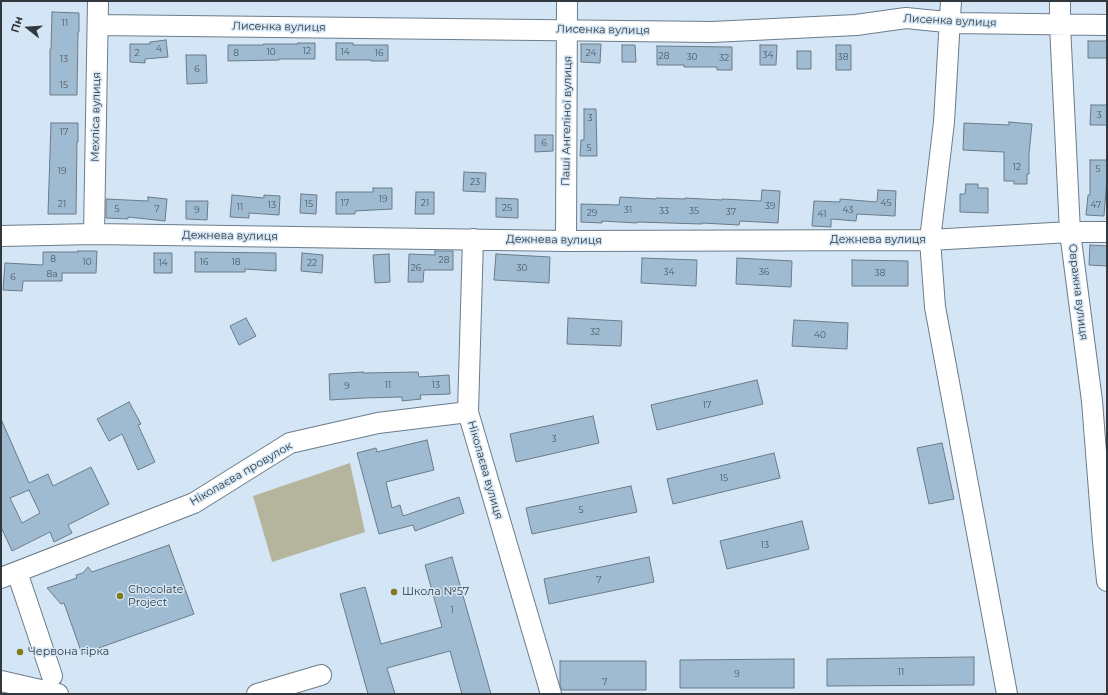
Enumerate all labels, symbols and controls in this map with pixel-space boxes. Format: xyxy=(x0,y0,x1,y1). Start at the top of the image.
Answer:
north arrow xyxy=(8,8,48,48)
street label: Лисенка вулиця xyxy=(903,12,997,30)
text: Пн xyxy=(7,15,26,34)
house number: 11 xyxy=(62,18,68,28)
street label: Лисенка вулиця xyxy=(232,20,326,34)
street label: Лисенка вулиця xyxy=(556,23,650,37)
house number: 4 xyxy=(156,44,162,54)
house number: 12 xyxy=(303,46,311,56)
house number: 10 xyxy=(266,47,276,57)
house number: 14 xyxy=(340,47,350,57)
house number: 2 xyxy=(134,48,140,58)
house number: 8 xyxy=(233,48,239,58)
house number: 16 xyxy=(375,48,383,58)
house number: 24 xyxy=(586,48,596,58)
house number: 34 xyxy=(762,50,774,60)
house number: 28 xyxy=(659,51,669,61)
house number: 30 xyxy=(686,52,698,62)
house number: 38 xyxy=(838,52,848,62)
house number: 32 xyxy=(719,53,729,63)
house number: 13 xyxy=(60,54,68,64)
street label: Паші Ангеліної вулиця xyxy=(559,56,575,186)
house number: 6 xyxy=(194,64,200,74)
street label: Мехліса вулиця xyxy=(89,72,103,162)
house number: 15 xyxy=(60,80,68,90)
house number: 3 xyxy=(1096,110,1102,120)
house number: 3 xyxy=(587,113,593,123)
house number: 17 xyxy=(60,127,68,137)
house number: 6 xyxy=(541,138,547,148)
house number: 5 xyxy=(586,143,592,153)
house number: 12 xyxy=(1013,162,1021,172)
house number: 5 xyxy=(1095,164,1101,174)
house number: 19 xyxy=(58,166,66,176)
house number: 23 xyxy=(470,177,480,187)
house number: 19 xyxy=(379,194,387,204)
house number: 17 xyxy=(341,198,349,208)
house number: 21 xyxy=(421,198,429,208)
house number: 45 xyxy=(880,198,892,208)
house number: 21 xyxy=(58,199,66,209)
house number: 15 xyxy=(305,199,313,209)
house number: 13 xyxy=(268,200,276,210)
house number: 47 xyxy=(1091,200,1101,210)
house number: 39 xyxy=(765,201,775,211)
house number: 11 xyxy=(237,202,243,212)
house number: 25 xyxy=(502,203,512,213)
house number: 5 xyxy=(114,204,120,214)
house number: 7 xyxy=(154,204,160,214)
house number: 9 xyxy=(194,205,200,215)
house number: 31 xyxy=(624,205,632,215)
house number: 43 xyxy=(843,205,853,215)
house number: 33 xyxy=(659,206,669,216)
house number: 35 xyxy=(689,206,699,216)
house number: 37 xyxy=(726,207,736,217)
house number: 29 xyxy=(587,208,597,218)
house number: 41 xyxy=(818,209,826,219)
street label: Дежнева вулиця xyxy=(182,229,278,243)
street label: Дежнева вулиця xyxy=(506,233,602,247)
street label: Дежнева вулиця xyxy=(830,233,926,247)
street label: Овражна вулиця xyxy=(1066,243,1090,341)
house number: 8 xyxy=(50,254,56,264)
house number: 28 xyxy=(439,255,449,265)
house number: 10 xyxy=(82,257,92,267)
house number: 16 xyxy=(200,257,208,267)
house number: 18 xyxy=(232,257,240,267)
house number: 14 xyxy=(158,258,168,268)
house number: 22 xyxy=(307,258,317,268)
house number: 26 xyxy=(411,263,421,273)
house number: 30 xyxy=(516,263,528,273)
house number: 34 xyxy=(663,267,675,277)
house number: 36 xyxy=(759,267,769,277)
house number: 38 xyxy=(875,268,885,278)
house number: 8а xyxy=(47,269,57,279)
house number: 6 xyxy=(10,272,16,282)
house number: 32 xyxy=(590,327,600,337)
house number: 40 xyxy=(814,330,826,340)
house number: 11 xyxy=(385,380,391,390)
house number: 13 xyxy=(432,380,440,390)
house number: 9 xyxy=(344,381,350,391)
house number: 17 xyxy=(703,400,711,410)
street label: Ніколаєва вулиця xyxy=(465,419,505,521)
house number: 3 xyxy=(551,434,557,444)
street label: Ніколаєва провулок xyxy=(188,439,294,509)
house number: 15 xyxy=(720,473,728,483)
house number: 5 xyxy=(578,505,584,515)
house number: 13 xyxy=(761,540,769,550)
house number: 7 xyxy=(596,575,602,585)
place label: Chocolate Project xyxy=(128,583,183,609)
place label: Школа №57 xyxy=(402,585,469,599)
marker: Школа №57 xyxy=(389,587,399,597)
marker: Chocolate Project xyxy=(115,591,125,601)
house number: 1 xyxy=(450,605,454,615)
place label: Червона гірка xyxy=(28,645,109,659)
marker: Червона гірка xyxy=(15,647,25,657)
house number: 11 xyxy=(898,667,904,677)
house number: 9 xyxy=(734,669,740,679)
house number: 7 xyxy=(602,677,608,687)

